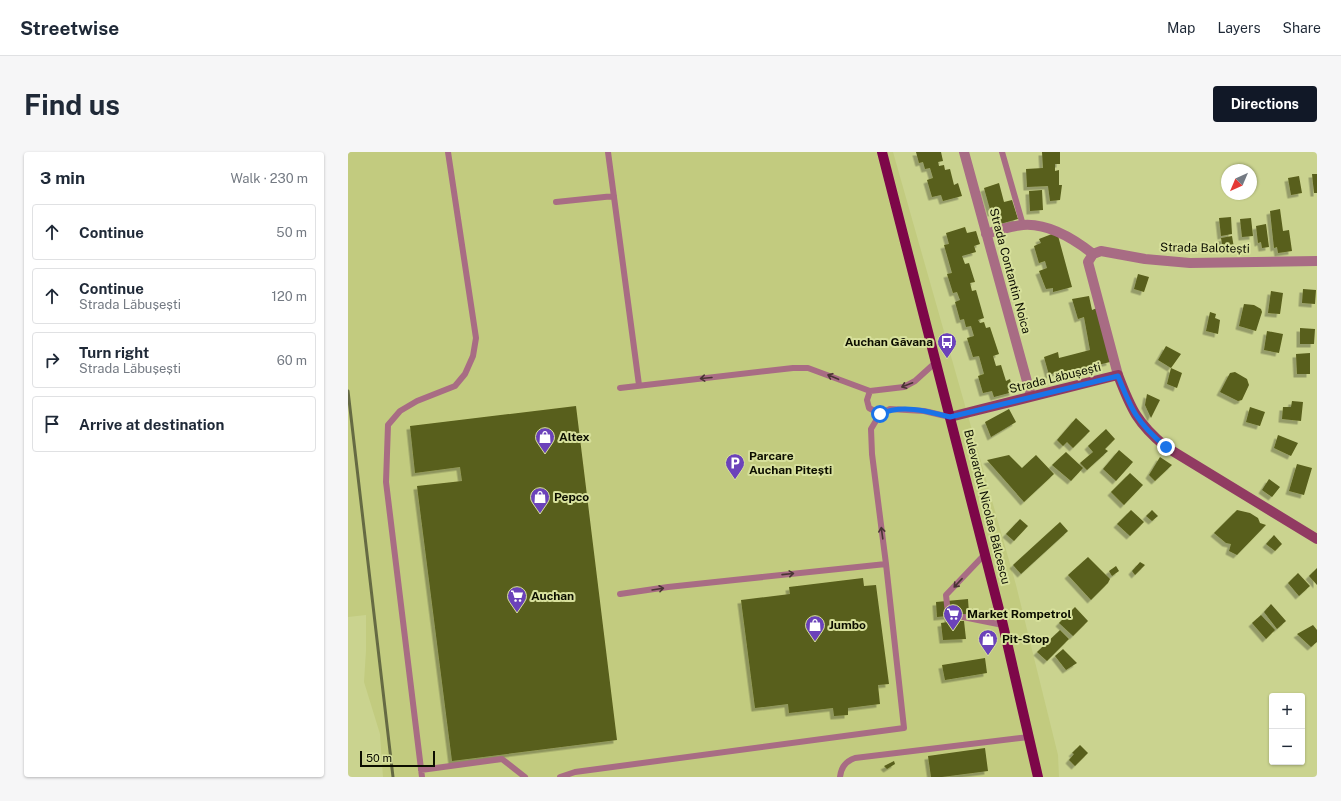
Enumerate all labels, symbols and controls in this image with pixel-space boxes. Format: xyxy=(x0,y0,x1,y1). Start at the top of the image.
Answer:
text: Streetwise xyxy=(20,17,119,39)
text: Map xyxy=(1167,20,1195,36)
text: Layers xyxy=(1217,20,1261,36)
text: Share xyxy=(1283,20,1321,36)
button: Directions xyxy=(1213,86,1317,122)
text: Find us xyxy=(24,88,120,121)
north arrow xyxy=(1221,164,1257,200)
text: 3 min xyxy=(40,168,85,188)
text: Walk · 230 m xyxy=(230,171,308,186)
street label: Strada Contantin Noica xyxy=(987,207,1033,335)
icon: ahead xyxy=(41,221,63,243)
text: Continue xyxy=(79,224,144,241)
text: 50 m xyxy=(276,225,307,240)
street label: Strada Balotești xyxy=(1160,240,1250,256)
text: Continue xyxy=(79,280,144,297)
icon: ahead xyxy=(41,285,63,307)
text: 120 m xyxy=(272,289,307,304)
text: Strada Lăbușești xyxy=(79,297,181,312)
bus stop icon: Auchan Găvana xyxy=(936,331,958,359)
place label: Auchan Găvana xyxy=(845,335,933,349)
text: Turn right xyxy=(79,344,149,361)
icon: right xyxy=(41,349,63,371)
text: 60 m xyxy=(277,353,307,368)
street label: Strada Lăbușești xyxy=(1008,360,1102,396)
text: Strada Lăbușești xyxy=(79,361,181,376)
one-way arrow xyxy=(828,373,840,380)
one-way arrow xyxy=(700,374,713,381)
one-way arrow xyxy=(901,381,913,389)
route start xyxy=(871,405,889,423)
icon: arrive xyxy=(41,413,63,435)
text: Arrive at destination xyxy=(79,416,224,433)
shop icon: Altex xyxy=(534,426,556,454)
street label: Bulevardul Nicolae Bălcescu xyxy=(961,428,1013,586)
place label: Altex xyxy=(559,430,590,444)
route end xyxy=(1157,438,1175,456)
place label: Parcare Auchan Pitești xyxy=(749,449,832,477)
parking icon: Parcare Auchan Pitești xyxy=(724,452,746,480)
shop icon: Pepco xyxy=(529,486,551,514)
place label: Pepco xyxy=(554,490,589,504)
one-way arrow xyxy=(878,527,886,540)
one-way arrow xyxy=(781,571,794,578)
one-way arrow xyxy=(953,578,963,588)
supermarket icon: Auchan xyxy=(506,585,528,613)
one-way arrow xyxy=(651,585,664,593)
place label: Auchan xyxy=(531,589,574,603)
supermarket icon: Market Rompetrol xyxy=(942,603,964,631)
place label: Market Rompetrol xyxy=(967,607,1071,621)
shop icon: Jumbo xyxy=(804,614,826,642)
place label: Jumbo xyxy=(829,618,866,632)
shop icon: Pit-Stop xyxy=(977,628,999,656)
place label: Pit-Stop xyxy=(1002,632,1049,646)
map controls xyxy=(1269,693,1305,765)
button: + xyxy=(1269,693,1305,729)
button: − xyxy=(1269,729,1305,765)
scale bar xyxy=(360,749,435,768)
text: 50 m xyxy=(366,752,392,764)

